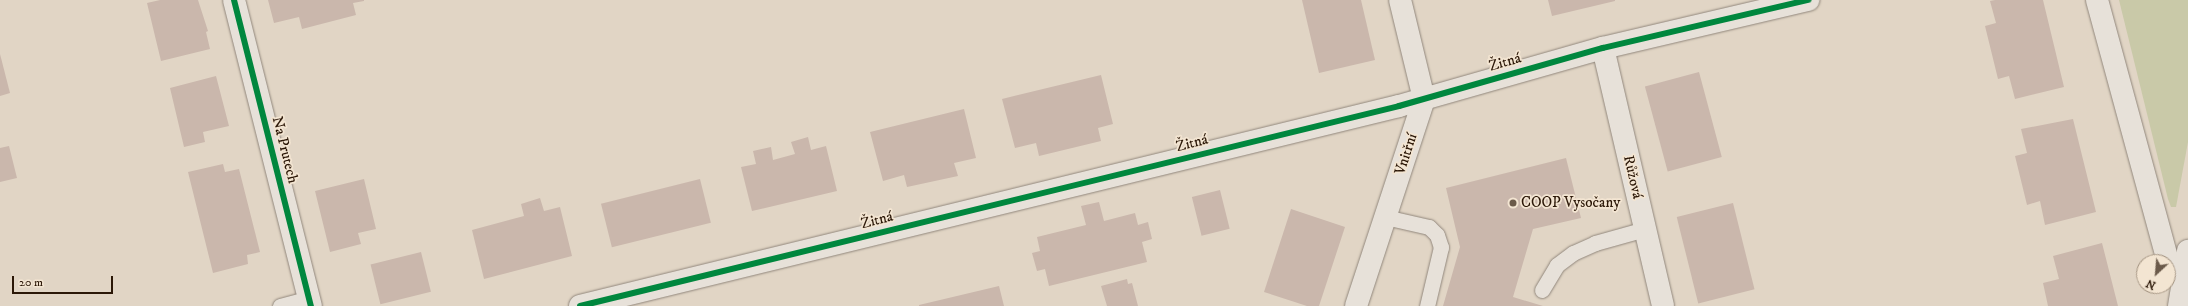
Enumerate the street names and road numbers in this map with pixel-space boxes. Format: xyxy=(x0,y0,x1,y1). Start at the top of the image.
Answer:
street label: Žitná xyxy=(1487,49,1523,75)
street label: Na Prutech xyxy=(268,115,302,185)
street label: Žitná xyxy=(1174,130,1210,156)
street label: Vnitřní xyxy=(1391,131,1421,177)
street label: Růžová xyxy=(1619,154,1647,200)
street label: Žitná xyxy=(859,207,895,233)

